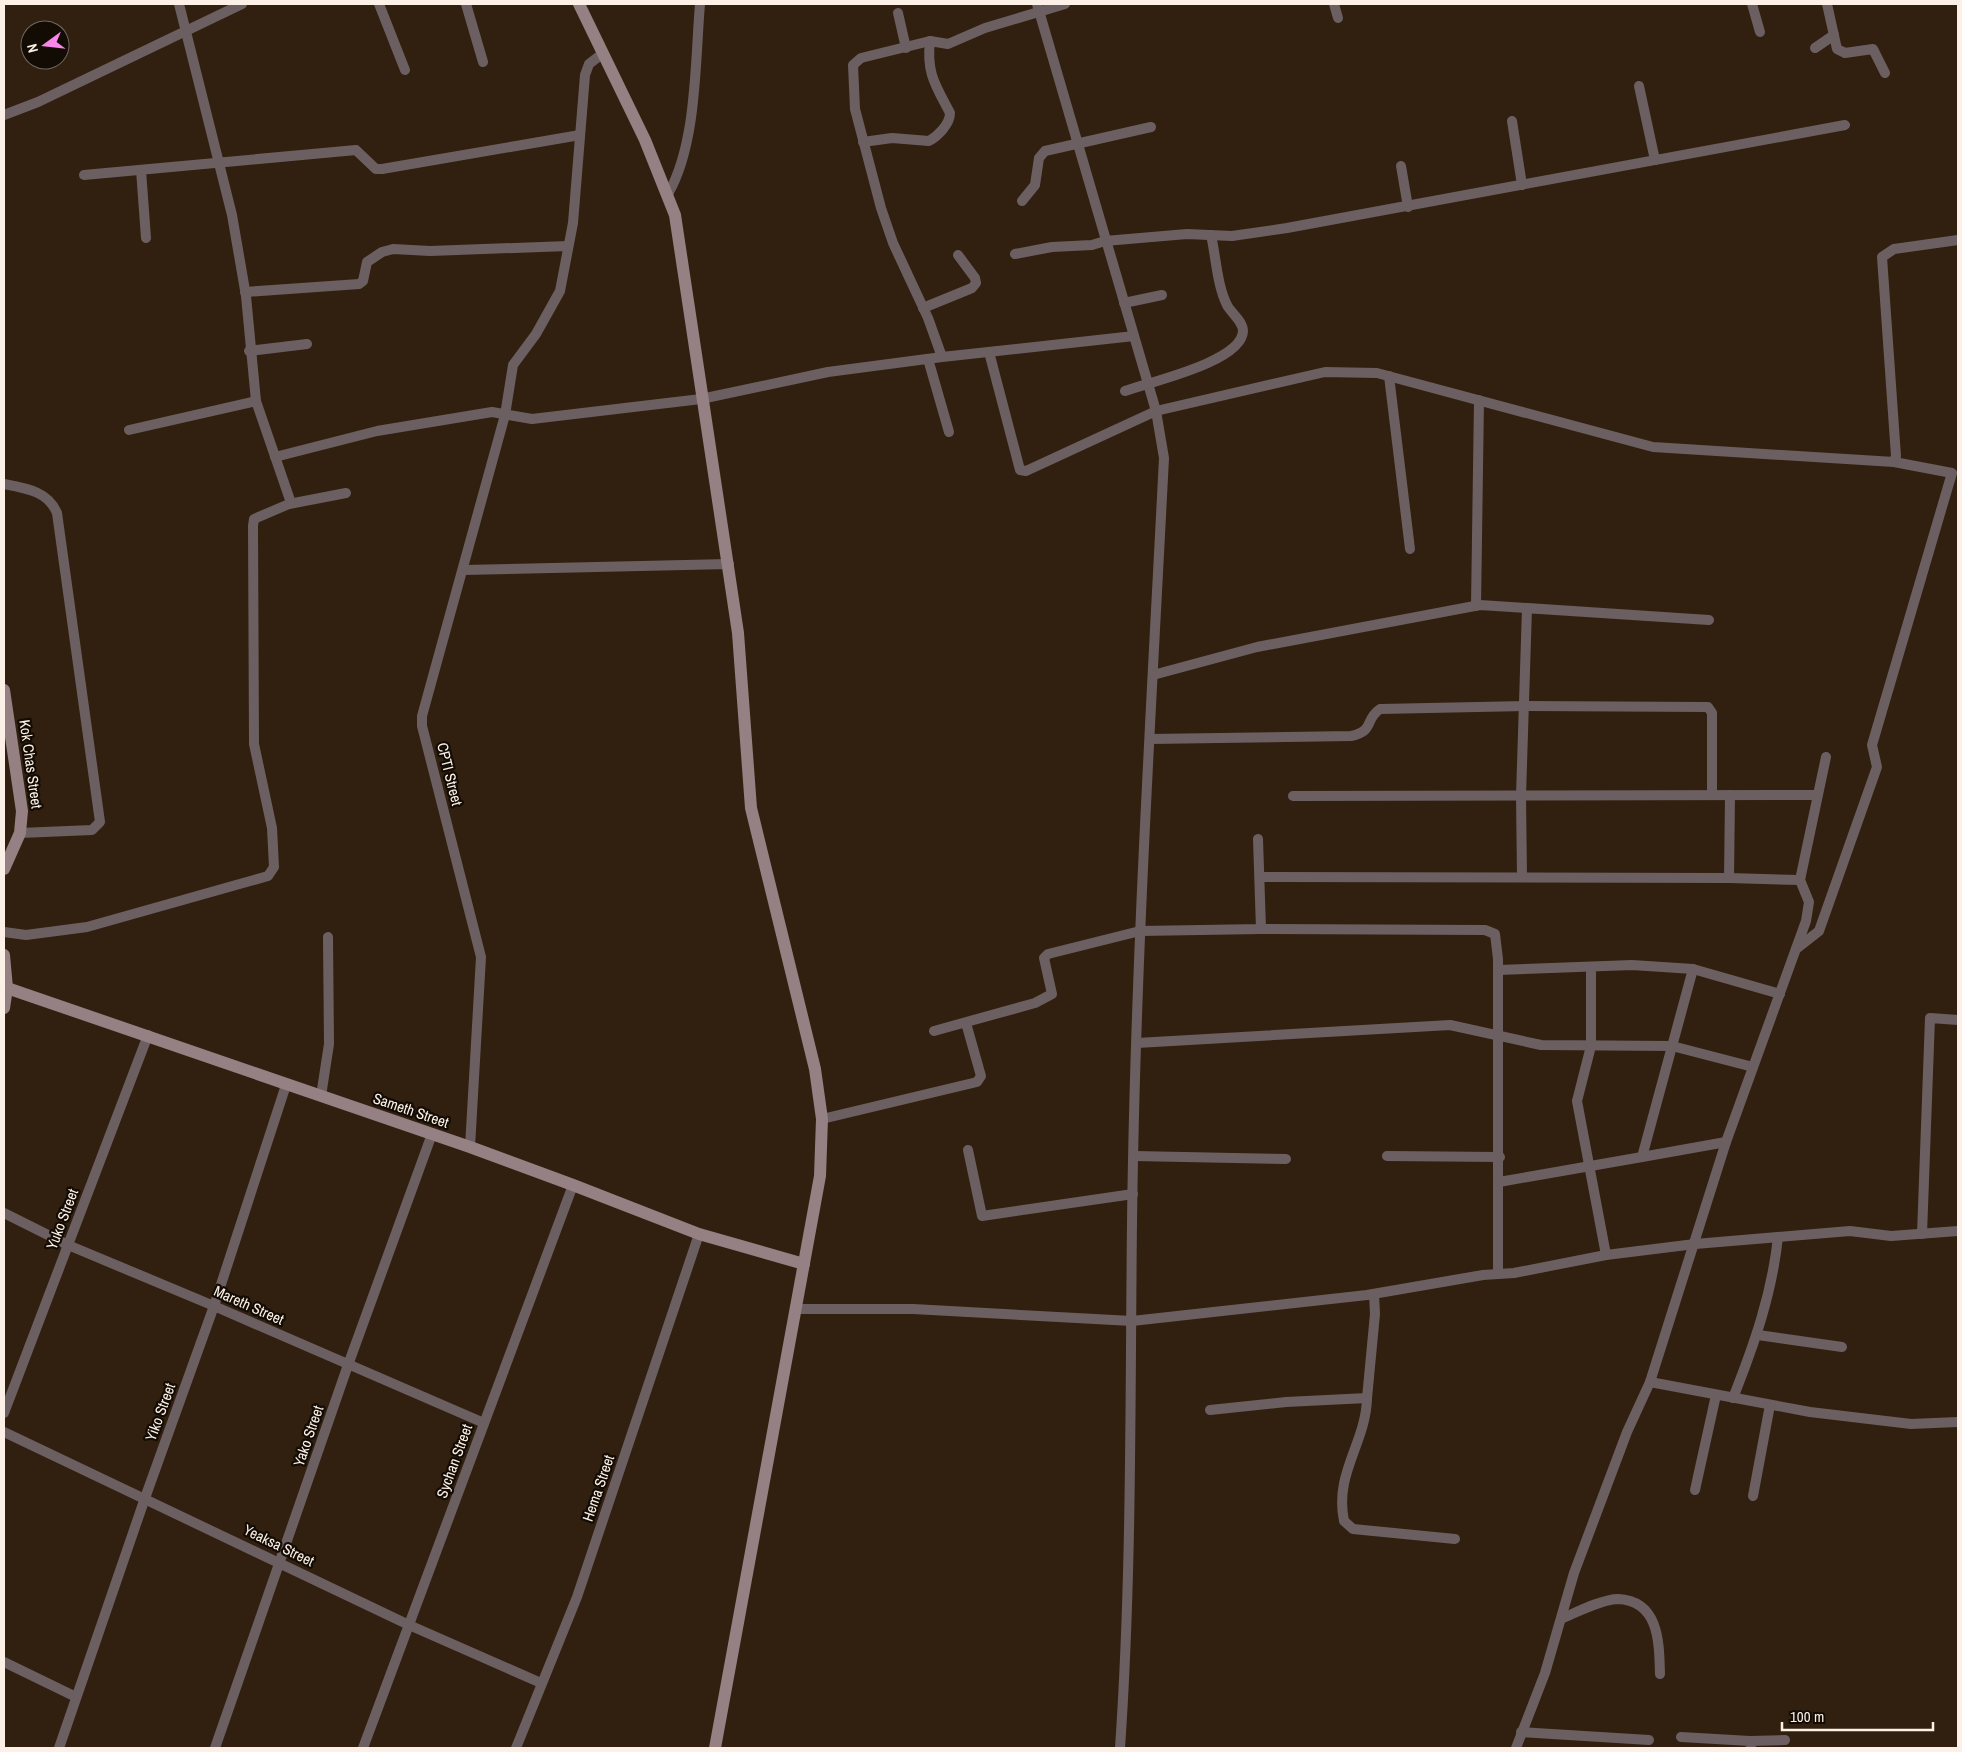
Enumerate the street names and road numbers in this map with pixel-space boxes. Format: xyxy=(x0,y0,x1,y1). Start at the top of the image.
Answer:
street label: Kok Chas Street xyxy=(14,718,48,810)
street label: CPTI Street xyxy=(432,740,468,808)
street label: Sameth Street xyxy=(370,1087,452,1133)
street label: Yuko Street xyxy=(41,1185,83,1252)
street label: Mareth Street xyxy=(211,1280,288,1330)
street label: Yiko Street xyxy=(140,1379,180,1444)
street label: Yako Street xyxy=(288,1402,328,1469)
street label: Sychan Street xyxy=(431,1421,477,1501)
street label: Hema Street xyxy=(577,1451,619,1524)
street label: Yeaksa Street xyxy=(240,1519,318,1571)

